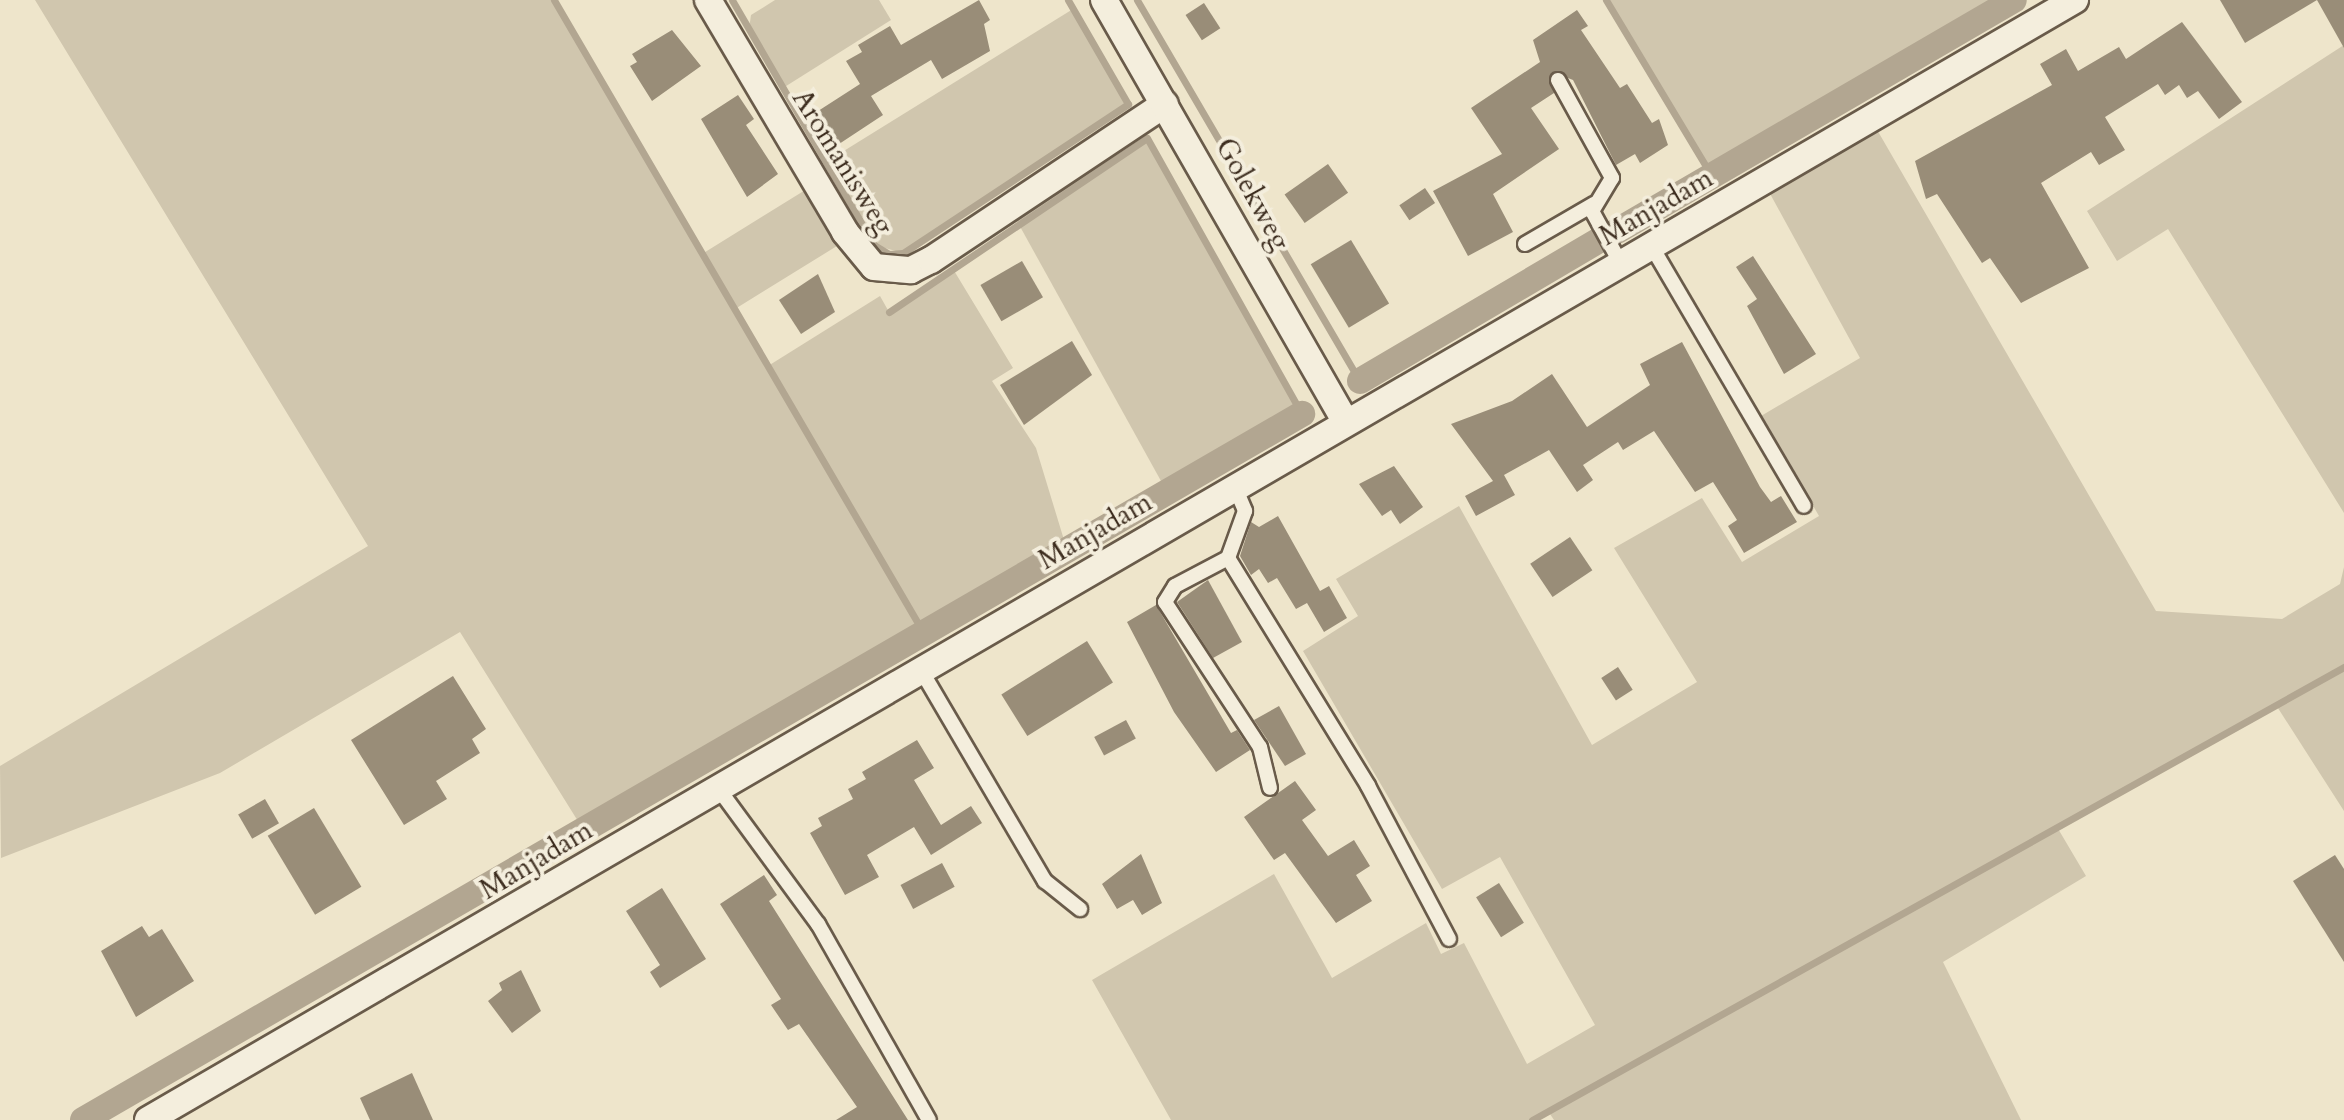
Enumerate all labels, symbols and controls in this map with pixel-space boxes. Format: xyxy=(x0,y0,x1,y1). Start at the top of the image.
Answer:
street label: Aromanisweg xyxy=(785,83,901,241)
street label: Golekweg xyxy=(1208,132,1298,256)
street label: Manjadam xyxy=(1593,161,1719,253)
street label: Manjadam xyxy=(1032,485,1158,577)
street label: Manjadam xyxy=(474,813,598,907)

